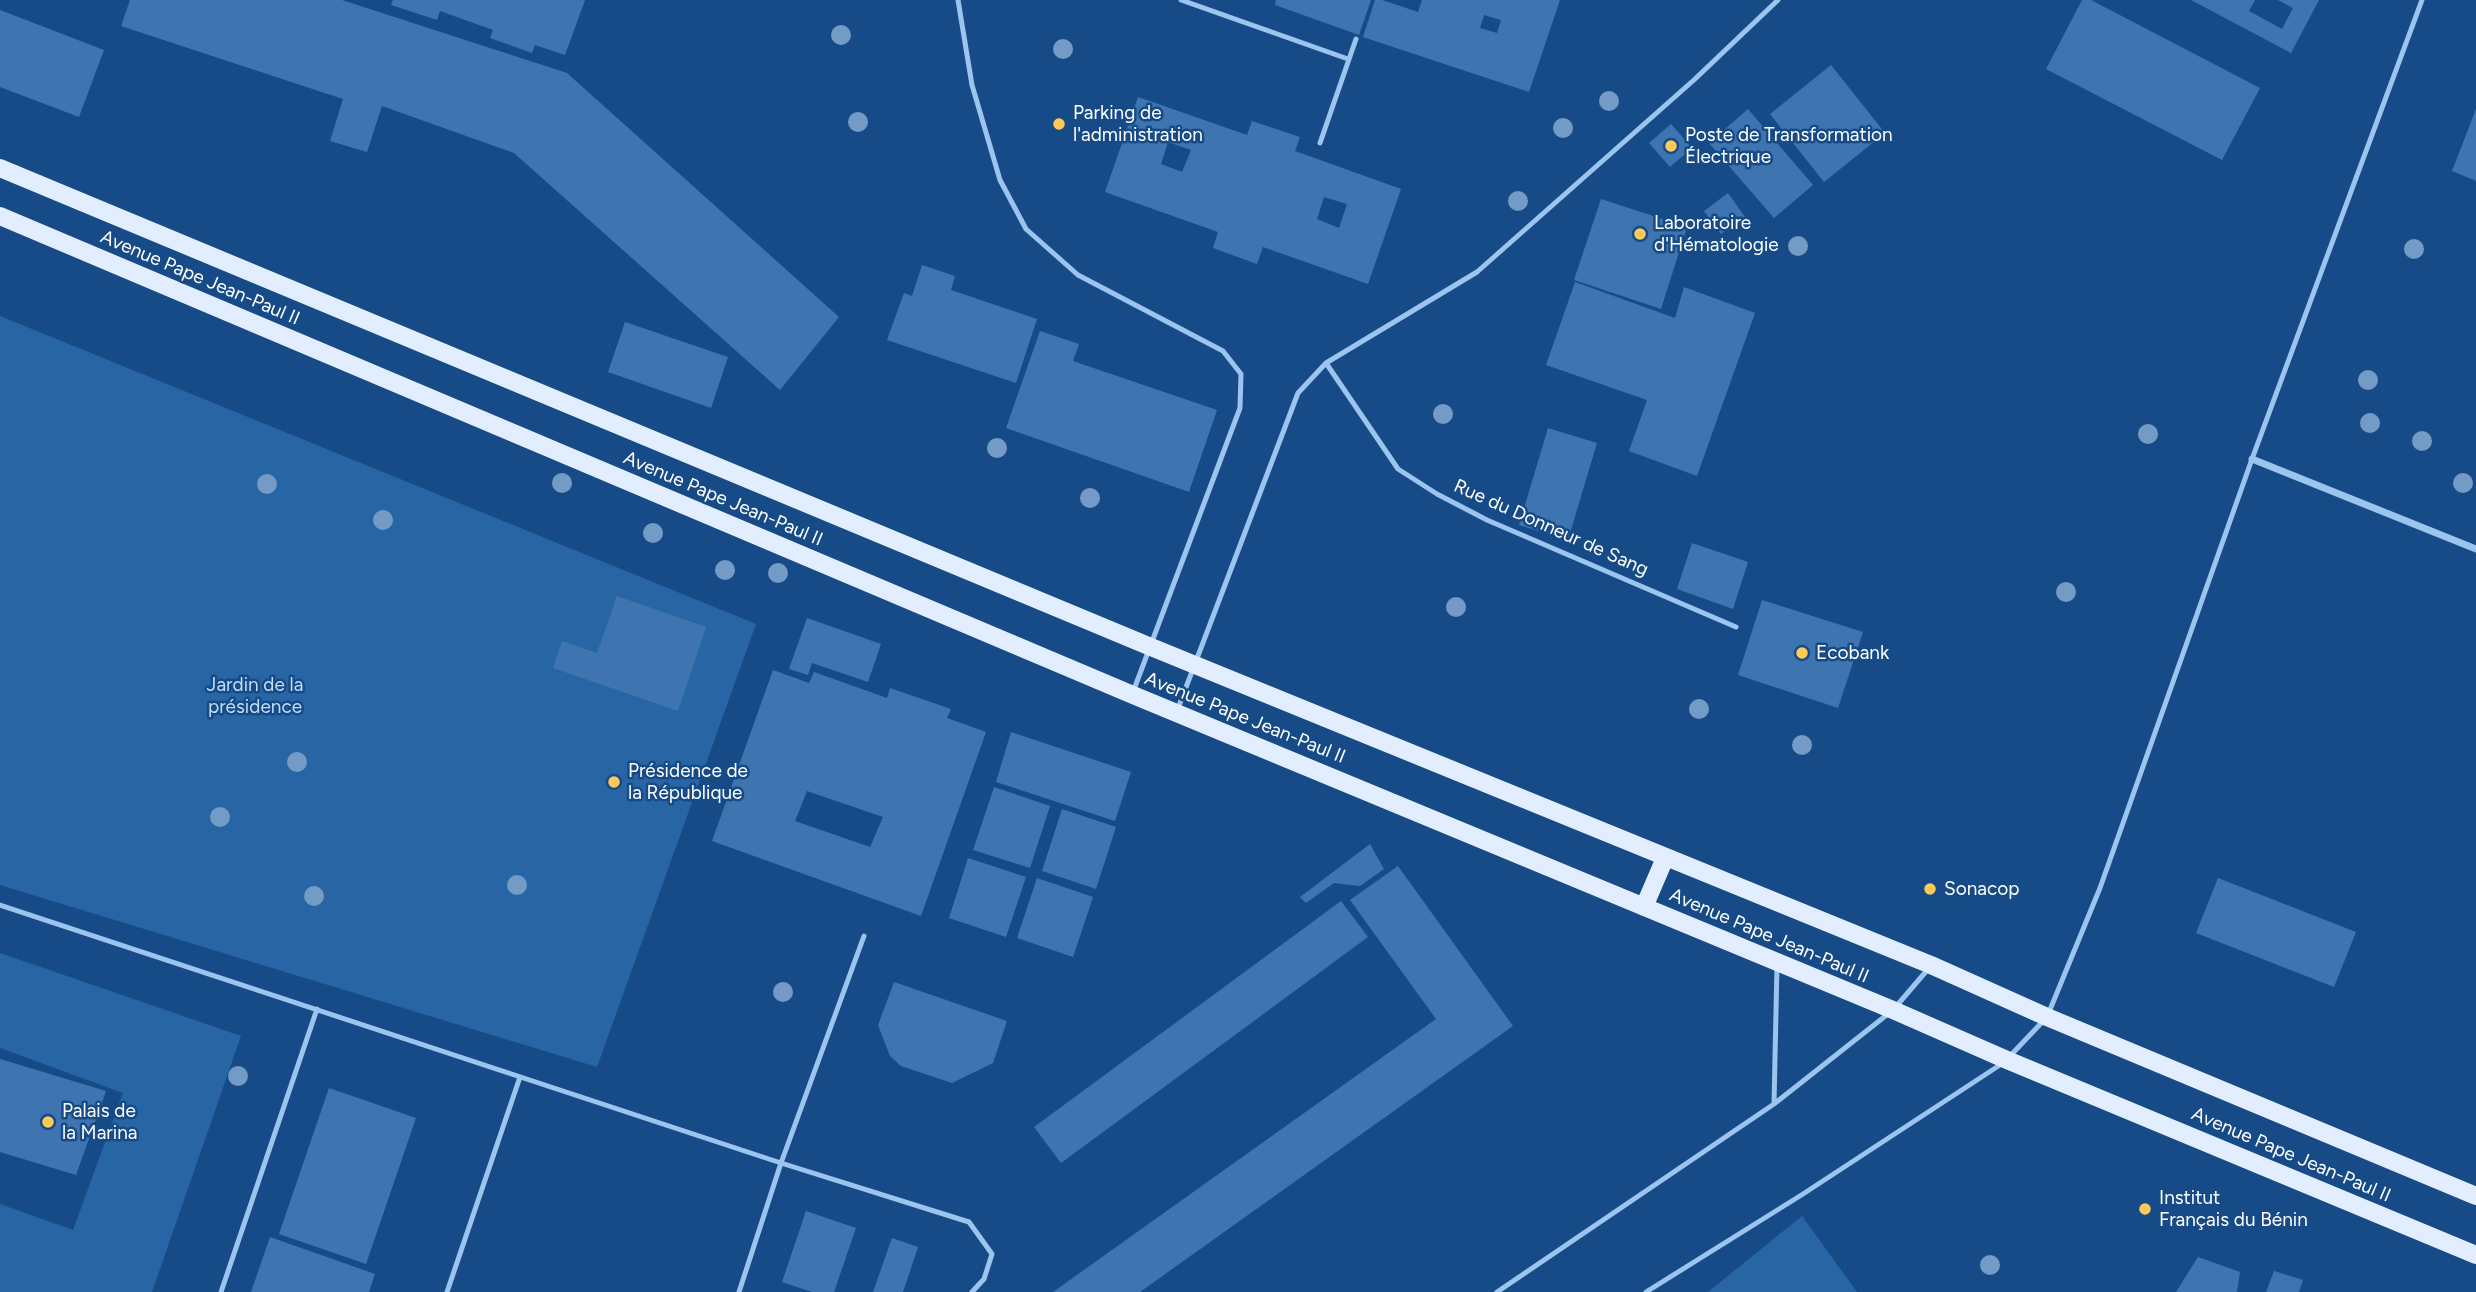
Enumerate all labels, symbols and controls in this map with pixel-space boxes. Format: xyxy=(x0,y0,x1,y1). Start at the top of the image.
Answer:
place label: Parking de l'administration xyxy=(1073,102,1203,146)
marker: Parking de l'administration xyxy=(1051,116,1067,132)
place label: Poste de Transformation Électrique xyxy=(1685,124,1893,168)
marker: Poste de Transformation Électrique xyxy=(1663,138,1679,154)
place label: Laboratoire d'Hématologie xyxy=(1654,212,1779,256)
street label: Avenue Pape Jean-Paul II xyxy=(97,226,303,330)
marker: Laboratoire d'Hématologie xyxy=(1632,226,1648,242)
street label: Avenue Pape Jean-Paul II xyxy=(620,447,826,551)
street label: Rue du Donneur de Sang xyxy=(1450,475,1652,581)
place label: Ecobank xyxy=(1816,642,1889,664)
marker: Ecobank xyxy=(1794,645,1810,661)
street label: Avenue Pape Jean-Paul II xyxy=(1141,667,1349,769)
park label: Jardin de la présidence xyxy=(207,674,303,718)
place label: Présidence de la République xyxy=(628,760,748,804)
marker: Présidence de la République xyxy=(606,774,622,790)
place label: Sonacop xyxy=(1944,878,2020,900)
marker: Sonacop xyxy=(1922,881,1938,897)
street label: Avenue Pape Jean-Paul II xyxy=(1666,884,1872,988)
place label: Palais de la Marina xyxy=(62,1100,137,1144)
street label: Avenue Pape Jean-Paul II xyxy=(2188,1103,2394,1207)
marker: Palais de la Marina xyxy=(40,1114,56,1130)
place label: Institut Français du Bénin xyxy=(2159,1187,2308,1231)
marker: Institut Français du Bénin xyxy=(2137,1201,2153,1217)

